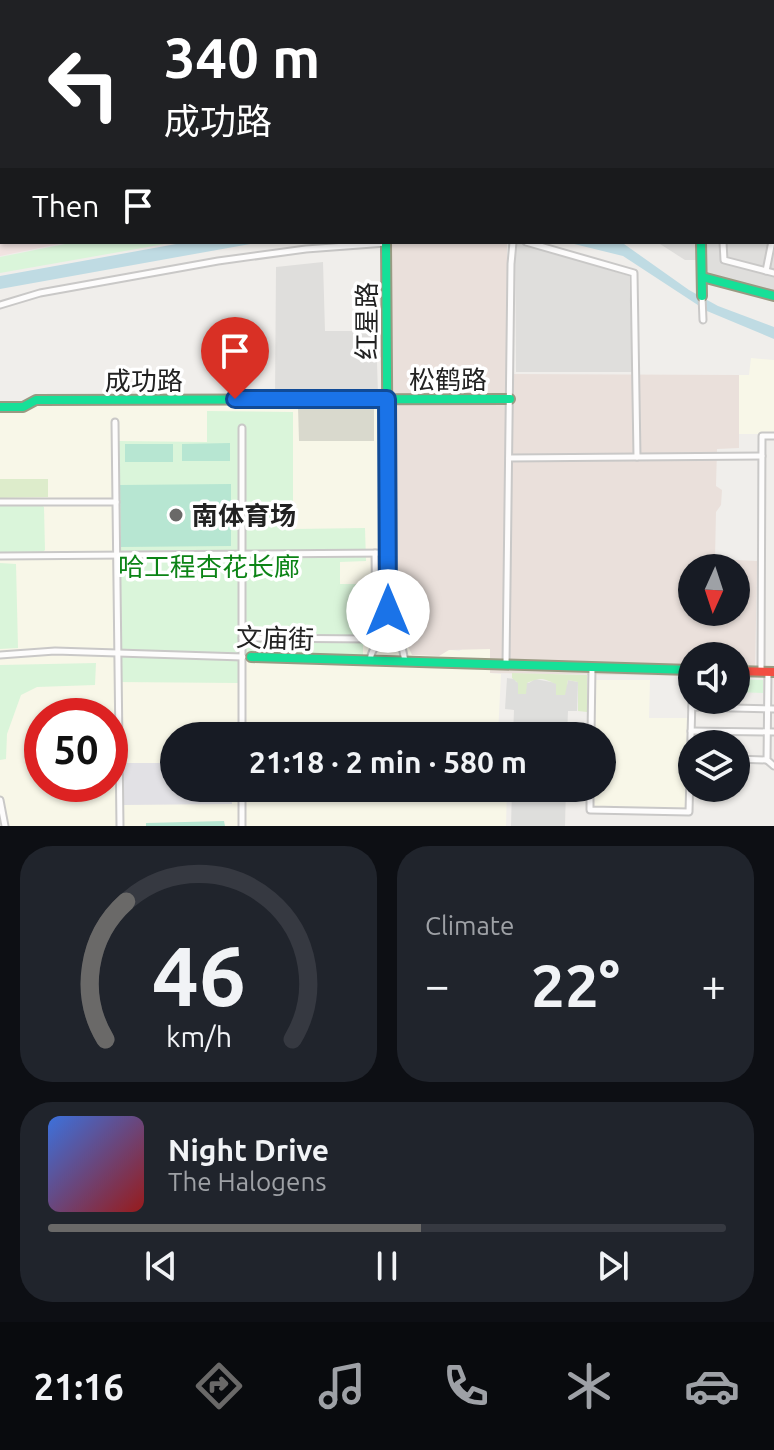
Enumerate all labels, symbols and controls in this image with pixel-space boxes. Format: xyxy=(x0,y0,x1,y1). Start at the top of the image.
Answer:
text: 340 m xyxy=(164,26,320,89)
icon: left xyxy=(32,32,136,136)
text: 成功路 xyxy=(164,100,272,141)
icon: arrive xyxy=(116,184,160,228)
text: Then xyxy=(32,189,100,223)
street label: 红星路 xyxy=(352,282,381,360)
pin xyxy=(201,317,269,399)
icon: arrive xyxy=(213,329,257,373)
street label: 松鹤路 xyxy=(409,365,487,394)
street label: 成功路 xyxy=(105,366,183,395)
place label: 南体育场 xyxy=(192,501,296,530)
marker: 南体育场 xyxy=(167,506,185,524)
park label: 哈工程杏花长廊 xyxy=(118,552,300,581)
north arrow xyxy=(678,554,750,626)
map controls xyxy=(678,554,750,802)
position arrow xyxy=(346,569,430,653)
street label: 文庙街 xyxy=(236,622,314,654)
button: sound xyxy=(678,642,750,714)
speed limit sign: 50 xyxy=(24,698,128,802)
button: layers xyxy=(678,730,750,802)
text: 21:18 · 2 min · 580 m xyxy=(249,745,527,779)
text: Climate xyxy=(425,911,514,940)
text: 46 xyxy=(152,928,245,1022)
text: 22° xyxy=(531,951,620,1018)
text: − xyxy=(425,960,450,1009)
text: + xyxy=(701,960,726,1009)
text: km/h xyxy=(166,1020,232,1052)
text: Night Drive xyxy=(168,1133,329,1167)
text: The Halogens xyxy=(168,1167,327,1196)
icon: previous xyxy=(139,1244,183,1288)
icon: pause xyxy=(365,1244,409,1288)
icon: next xyxy=(591,1244,635,1288)
icon: directions xyxy=(191,1358,247,1414)
icon: music xyxy=(314,1358,370,1414)
icon: phone xyxy=(438,1358,494,1414)
icon: climate xyxy=(561,1358,617,1414)
icon: car xyxy=(684,1358,740,1414)
text: 21:16 xyxy=(34,1366,124,1407)

